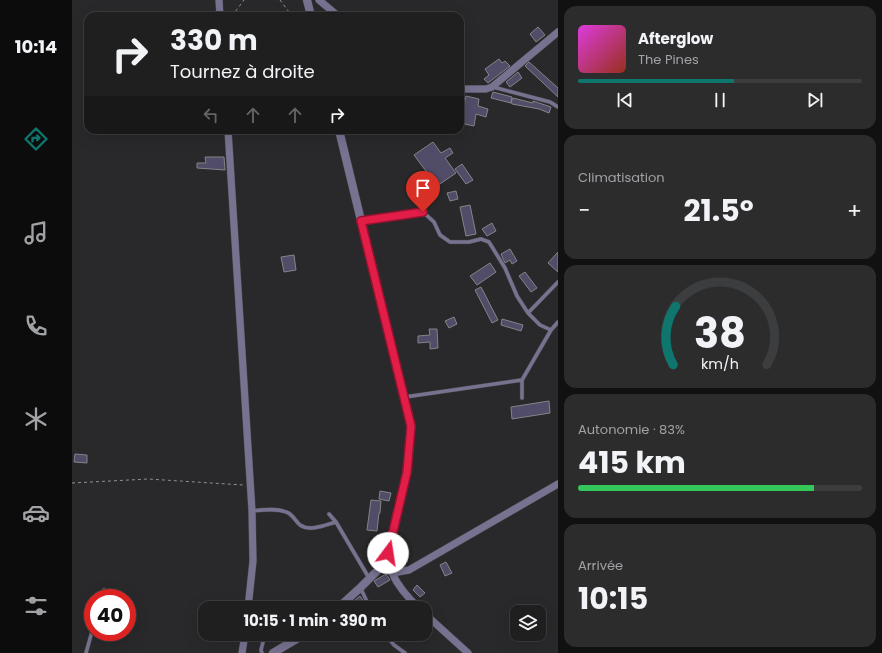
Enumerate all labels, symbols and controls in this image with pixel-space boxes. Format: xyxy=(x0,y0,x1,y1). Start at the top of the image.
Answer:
text: 330 m xyxy=(170,21,258,60)
icon: right xyxy=(104,28,156,80)
text: Afterglow xyxy=(638,28,713,49)
text: 10:14 xyxy=(15,34,57,59)
text: The Pines xyxy=(638,50,699,69)
text: Tournez à droite xyxy=(170,59,315,84)
icon: previous xyxy=(614,89,636,111)
icon: pause xyxy=(709,89,731,111)
icon: next xyxy=(804,89,826,111)
icon: left xyxy=(200,104,222,126)
icon: ahead xyxy=(242,104,264,126)
icon: ahead xyxy=(284,104,306,126)
icon: right xyxy=(326,104,348,126)
icon: directions xyxy=(22,125,50,153)
text: Climatisation xyxy=(578,168,665,187)
pin xyxy=(406,171,440,212)
icon: arrive xyxy=(412,177,434,199)
text: 21.5° xyxy=(683,189,754,232)
text: − xyxy=(578,195,590,226)
text: + xyxy=(847,195,862,226)
icon: music xyxy=(22,219,50,247)
text: 38 xyxy=(694,303,746,362)
icon: phone xyxy=(22,312,50,340)
text: km/h xyxy=(701,353,739,373)
icon: climate xyxy=(22,405,50,433)
text: Autonomie · 83% xyxy=(578,420,685,439)
text: 415 km xyxy=(578,441,686,484)
icon: car xyxy=(22,499,50,527)
position arrow xyxy=(367,532,409,574)
text: Arrivée xyxy=(578,556,623,575)
text: 10:15 xyxy=(578,577,648,620)
speed limit sign: 40 xyxy=(84,589,136,641)
icon: filters xyxy=(22,592,50,620)
map controls xyxy=(510,605,546,641)
button: layers xyxy=(510,605,546,641)
text: 10:15 · 1 min · 390 m xyxy=(243,610,387,631)

